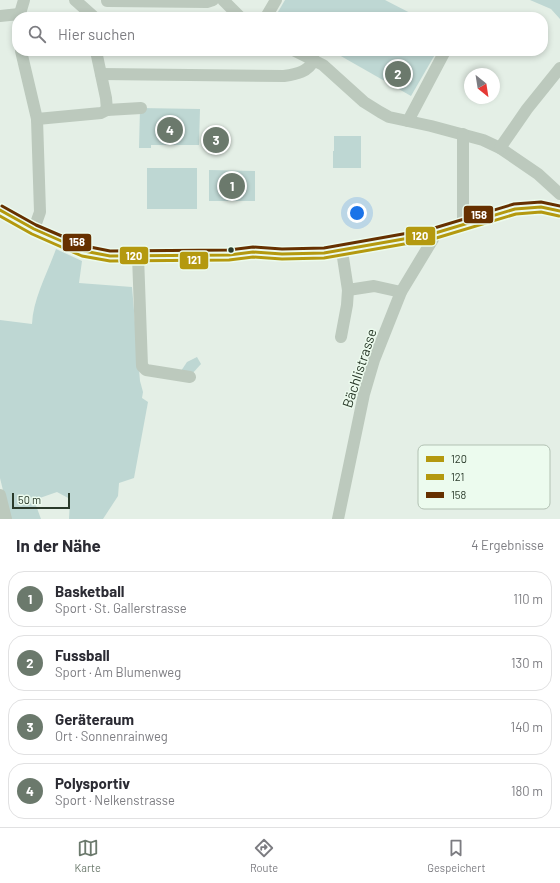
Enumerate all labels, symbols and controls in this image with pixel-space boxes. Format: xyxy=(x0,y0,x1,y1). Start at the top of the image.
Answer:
search box xyxy=(12,12,548,56)
icon: search xyxy=(26,23,48,45)
text: Hier suchen xyxy=(58,25,135,43)
pin: 2 xyxy=(385,59,411,89)
north arrow xyxy=(464,68,500,104)
pin: 4 xyxy=(157,115,183,145)
pin: 3 xyxy=(203,125,229,155)
pin: 1 xyxy=(219,171,245,201)
your location xyxy=(347,203,367,223)
line badge: 158 xyxy=(463,205,494,224)
text: 158 xyxy=(471,208,487,221)
line badge: 120 xyxy=(405,226,436,246)
text: 120 xyxy=(412,229,428,242)
line badge: 158 xyxy=(62,233,92,252)
text: 158 xyxy=(69,235,85,248)
unlabelled marker xyxy=(226,245,236,255)
line badge: 120 xyxy=(119,246,149,265)
text: 120 xyxy=(126,249,142,262)
line badge: 121 xyxy=(179,251,209,270)
text: 121 xyxy=(187,253,201,266)
street label: Bächlistrasse xyxy=(338,326,380,410)
legend xyxy=(418,445,550,509)
text: 120 xyxy=(451,452,467,465)
text: 121 xyxy=(451,470,464,483)
text: 158 xyxy=(451,488,467,501)
scale bar xyxy=(12,491,70,510)
text: 50 m xyxy=(18,493,41,506)
text: In der Nähe xyxy=(16,535,101,555)
text: 4 Ergebnisse xyxy=(471,537,544,553)
text: Basketball xyxy=(55,582,124,600)
text: 1 xyxy=(28,591,32,607)
text: 110 m xyxy=(513,591,543,607)
text: Sport · St. Gallerstrasse xyxy=(55,600,187,616)
text: Fussball xyxy=(55,646,110,664)
text: 2 xyxy=(26,655,34,671)
text: 130 m xyxy=(511,655,543,671)
text: Sport · Am Blumenweg xyxy=(55,664,181,680)
text: Geräteraum xyxy=(55,710,134,728)
text: 3 xyxy=(26,719,34,735)
text: 140 m xyxy=(511,719,543,735)
text: Ort · Sonnenrainweg xyxy=(55,728,168,744)
text: Polysportiv xyxy=(55,774,130,792)
text: 4 xyxy=(26,783,34,799)
text: 180 m xyxy=(511,783,543,799)
text: Sport · Nelkenstrasse xyxy=(55,792,175,808)
tab: Karte xyxy=(75,837,101,874)
tab: Route xyxy=(250,837,278,874)
tab: Gespeichert xyxy=(427,837,485,874)

